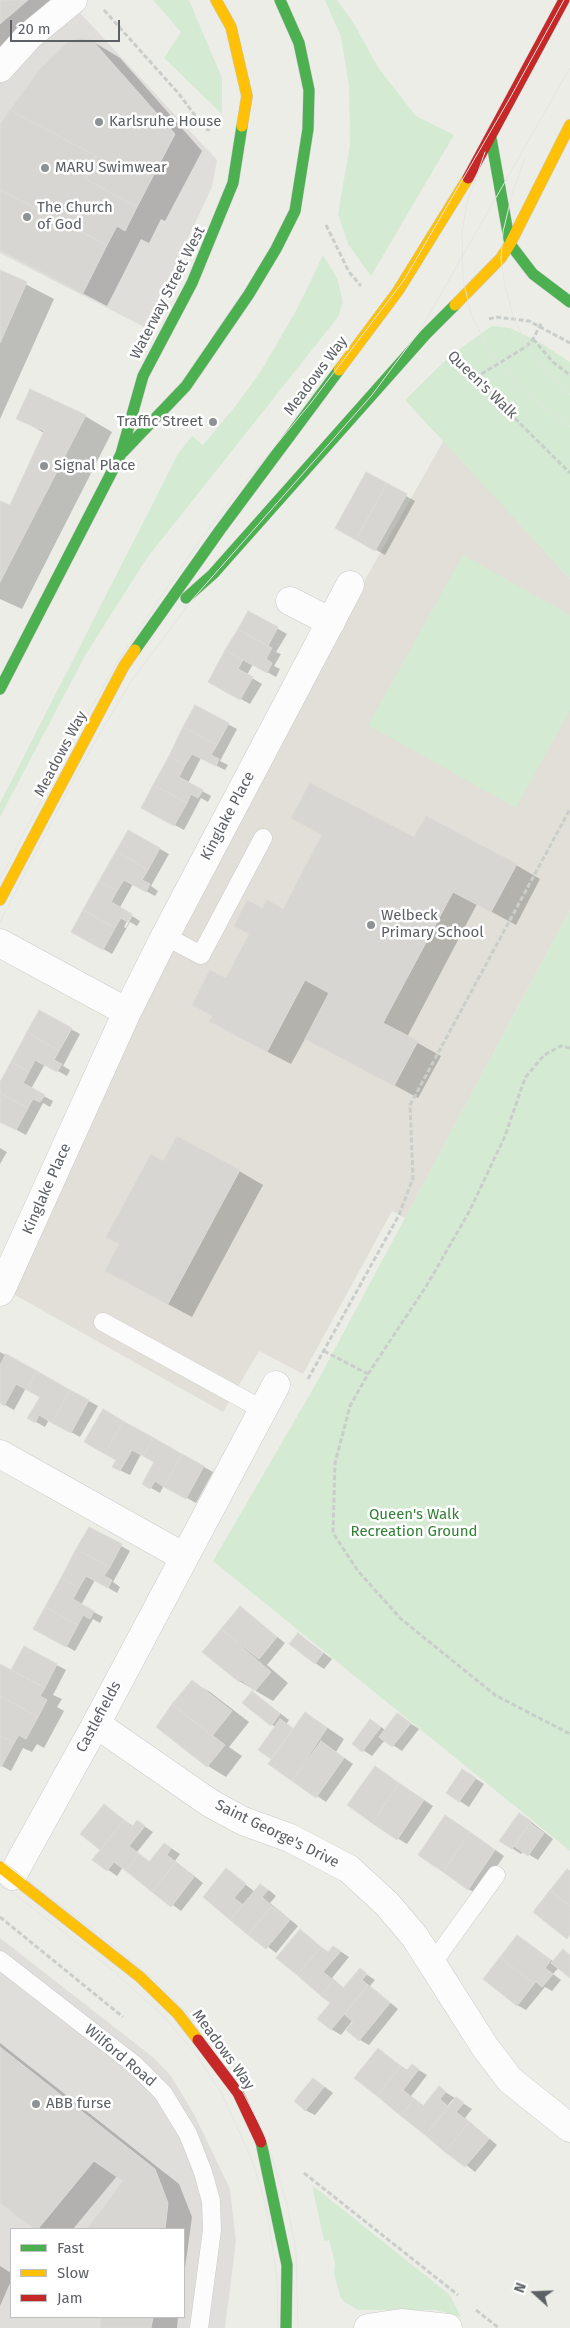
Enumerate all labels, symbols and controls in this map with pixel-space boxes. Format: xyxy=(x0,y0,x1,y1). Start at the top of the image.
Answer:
scale bar xyxy=(12,10,122,42)
text: 20 m xyxy=(18,20,51,38)
place label: Karlsruhe House xyxy=(109,113,221,131)
marker: Karlsruhe House xyxy=(93,116,105,128)
place label: MARU Swimwear xyxy=(55,159,167,177)
marker: MARU Swimwear xyxy=(39,162,51,174)
place label: The Church of God xyxy=(37,199,113,234)
marker: The Church of God xyxy=(21,211,33,223)
street label: Waterway Street West xyxy=(127,224,209,362)
street label: Meadows Way xyxy=(280,333,352,419)
street label: Queen's Walk xyxy=(443,347,521,423)
place label: Traffic Street xyxy=(117,413,203,431)
marker: Traffic Street xyxy=(207,416,219,428)
place label: Signal Place xyxy=(54,457,135,475)
marker: Signal Place xyxy=(38,460,50,472)
street label: Meadows Way xyxy=(31,708,91,800)
street label: Kinglake Place xyxy=(197,769,259,863)
place label: Welbeck Primary School xyxy=(381,907,484,942)
marker: Welbeck Primary School xyxy=(365,919,377,931)
street label: Kinglake Place xyxy=(19,1141,75,1237)
park label: Queen's Walk Recreation Ground xyxy=(351,1506,477,1541)
street label: Castlefields xyxy=(73,1678,125,1756)
street label: Saint George's Drive xyxy=(212,1796,342,1872)
street label: Meadows Way xyxy=(188,2006,258,2094)
street label: Wilford Road xyxy=(81,2021,159,2091)
place label: ABB furse xyxy=(46,2095,111,2113)
marker: ABB furse xyxy=(30,2098,42,2110)
legend xyxy=(10,2228,185,2318)
text: Fast xyxy=(57,2239,84,2257)
text: Slow xyxy=(57,2264,89,2282)
north arrow xyxy=(510,2268,560,2318)
text: N xyxy=(511,2280,530,2295)
text: Jam xyxy=(57,2289,83,2307)

